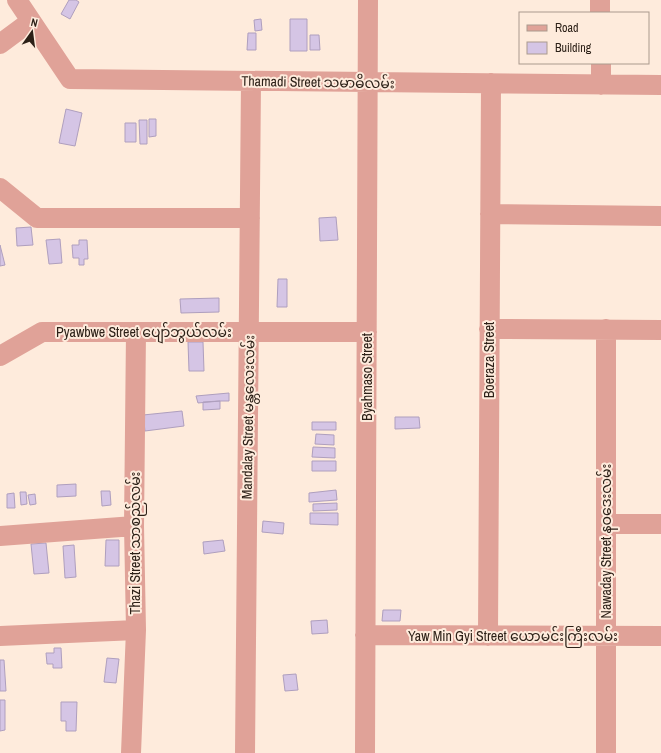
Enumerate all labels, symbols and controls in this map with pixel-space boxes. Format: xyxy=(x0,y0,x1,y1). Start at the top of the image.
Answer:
north arrow xyxy=(12,12,52,52)
legend xyxy=(519,12,649,64)
text: N xyxy=(30,15,39,30)
text: Road xyxy=(555,20,579,36)
text: Building xyxy=(555,40,592,56)
street label: Thamadi Street သမာဓိလမ်း xyxy=(241,71,395,92)
street label: Pyawbwe Street ပျော်ဘွယ်လမ်း xyxy=(56,322,232,344)
street label: Boeraza Street xyxy=(480,322,498,398)
street label: Byahmaso Street xyxy=(358,333,376,421)
street label: Mandalay Street မန္တလေးလမ်း xyxy=(237,335,261,499)
street label: Nawaday Street နဝဒေးလမ်း xyxy=(596,464,618,618)
street label: Thazi Street သာစည်လမ်း xyxy=(125,472,147,614)
street label: Yaw Min Gyi Street ယောမင်းကြီးလမ်း xyxy=(408,626,618,648)

